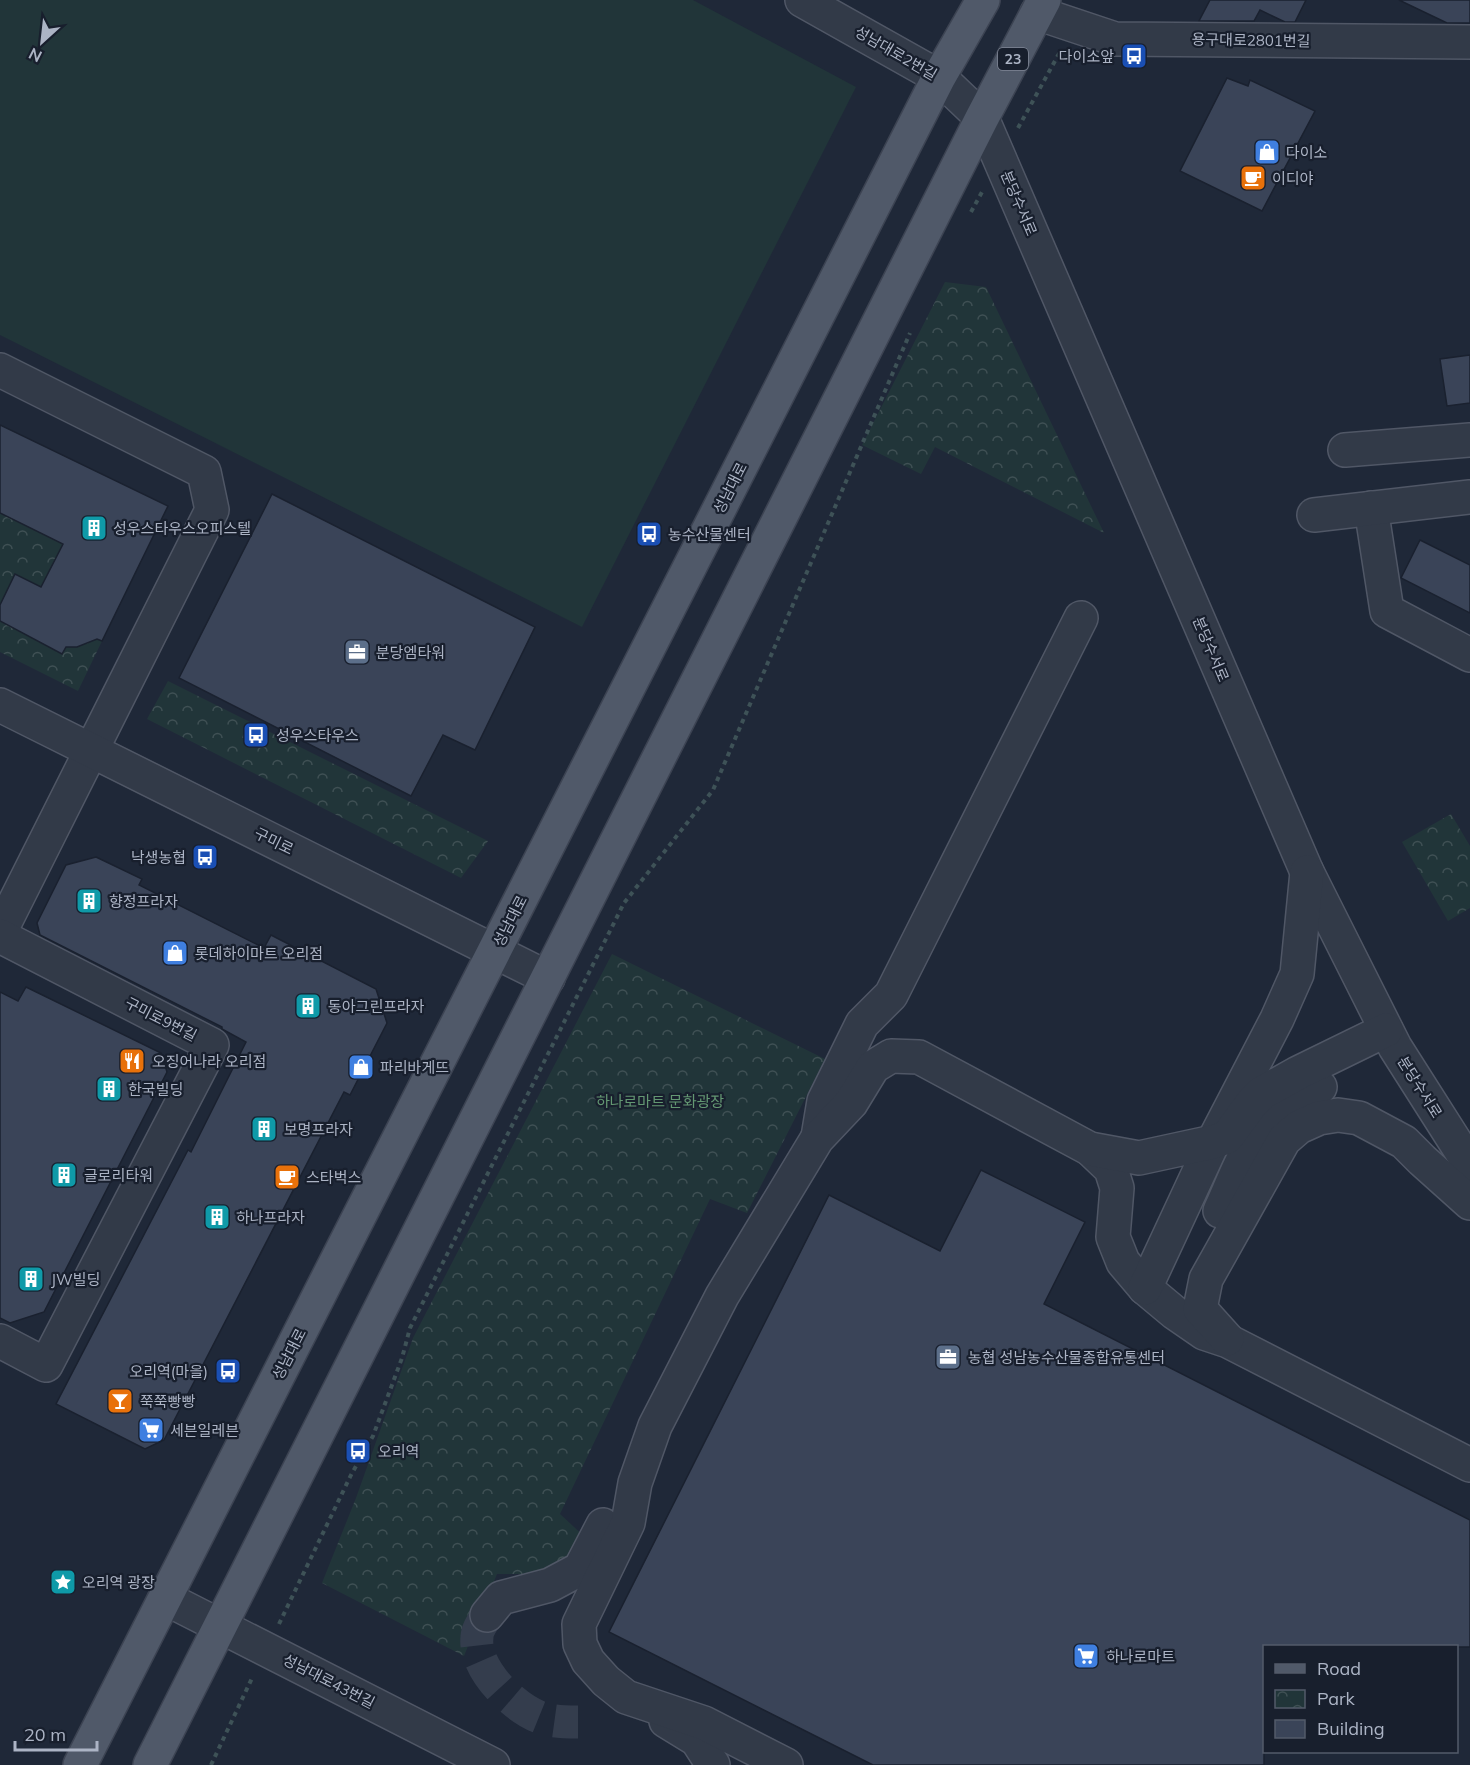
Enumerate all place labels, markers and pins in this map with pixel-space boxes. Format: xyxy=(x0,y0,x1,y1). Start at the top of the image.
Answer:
bus stop icon: 다이소앞 xyxy=(1119,41,1149,71)
place label: 다이소앞 xyxy=(1059,47,1114,66)
shop icon: 다이소 xyxy=(1252,137,1282,167)
place label: 다이소 xyxy=(1286,143,1328,162)
cafe icon: 이디야 xyxy=(1238,163,1268,193)
place label: 이디야 xyxy=(1272,169,1314,188)
building icon: 성우스타우스오피스텔 xyxy=(79,513,109,543)
place label: 성우스타우스오피스텔 xyxy=(113,519,251,538)
bus stop icon: 농수산물센터 xyxy=(634,519,664,549)
place label: 농수산물센터 xyxy=(668,525,751,544)
office icon: 분당엠타워 xyxy=(342,637,372,667)
place label: 분당엠타워 xyxy=(376,643,445,662)
bus stop icon: 성우스타우스 xyxy=(241,720,271,750)
place label: 성우스타우스 xyxy=(276,726,359,745)
bus stop icon: 낙생농협 xyxy=(190,842,220,872)
place label: 낙생농협 xyxy=(131,848,186,867)
building icon: 향정프라자 xyxy=(74,886,104,916)
place label: 향정프라자 xyxy=(109,892,178,911)
shop icon: 롯데하이마트 오리점 xyxy=(160,938,190,968)
place label: 롯데하이마트 오리점 xyxy=(195,944,323,963)
building icon: 동아그린프라자 xyxy=(293,991,323,1021)
place label: 동아그린프라자 xyxy=(328,997,425,1016)
restaurant icon: 오징어나라 오리점 xyxy=(117,1046,147,1076)
place label: 오징어나라 오리점 xyxy=(152,1052,266,1071)
shop icon: 파리바게뜨 xyxy=(346,1052,376,1082)
place label: 파리바게뜨 xyxy=(380,1058,449,1077)
building icon: 한국빌딩 xyxy=(94,1074,124,1104)
place label: 한국빌딩 xyxy=(128,1080,183,1099)
building icon: 보명프라자 xyxy=(249,1114,279,1144)
place label: 보명프라자 xyxy=(284,1120,353,1139)
building icon: 글로리타워 xyxy=(49,1160,79,1190)
cafe icon: 스타벅스 xyxy=(272,1162,302,1192)
place label: 글로리타워 xyxy=(84,1166,153,1185)
place label: 스타벅스 xyxy=(306,1168,361,1187)
building icon: 하나프라자 xyxy=(202,1202,232,1232)
place label: 하나프라자 xyxy=(236,1208,305,1227)
building icon: JW빌딩 xyxy=(16,1264,46,1294)
place label: JW빌딩 xyxy=(51,1270,100,1289)
office icon: 농협 성남농수산물종합유통센터 xyxy=(933,1342,963,1372)
place label: 농협 성남농수산물종합유통센터 xyxy=(968,1348,1165,1367)
bus stop icon: 오리역(마을) xyxy=(213,1356,243,1386)
place label: 오리역(마을) xyxy=(129,1362,208,1381)
bar icon: 쭉쭉빵빵 xyxy=(105,1386,135,1416)
place label: 쭉쭉빵빵 xyxy=(140,1392,195,1411)
supermarket icon: 세븐일레븐 xyxy=(136,1415,166,1445)
place label: 세븐일레븐 xyxy=(170,1421,239,1440)
bus stop icon: 오리역 xyxy=(343,1436,373,1466)
place label: 오리역 xyxy=(378,1442,419,1461)
place icon: 오리역 광장 xyxy=(48,1567,78,1597)
place label: 오리역 광장 xyxy=(82,1573,155,1592)
supermarket icon: 하나로마트 xyxy=(1071,1641,1101,1671)
place label: 하나로마트 xyxy=(1106,1647,1175,1666)

